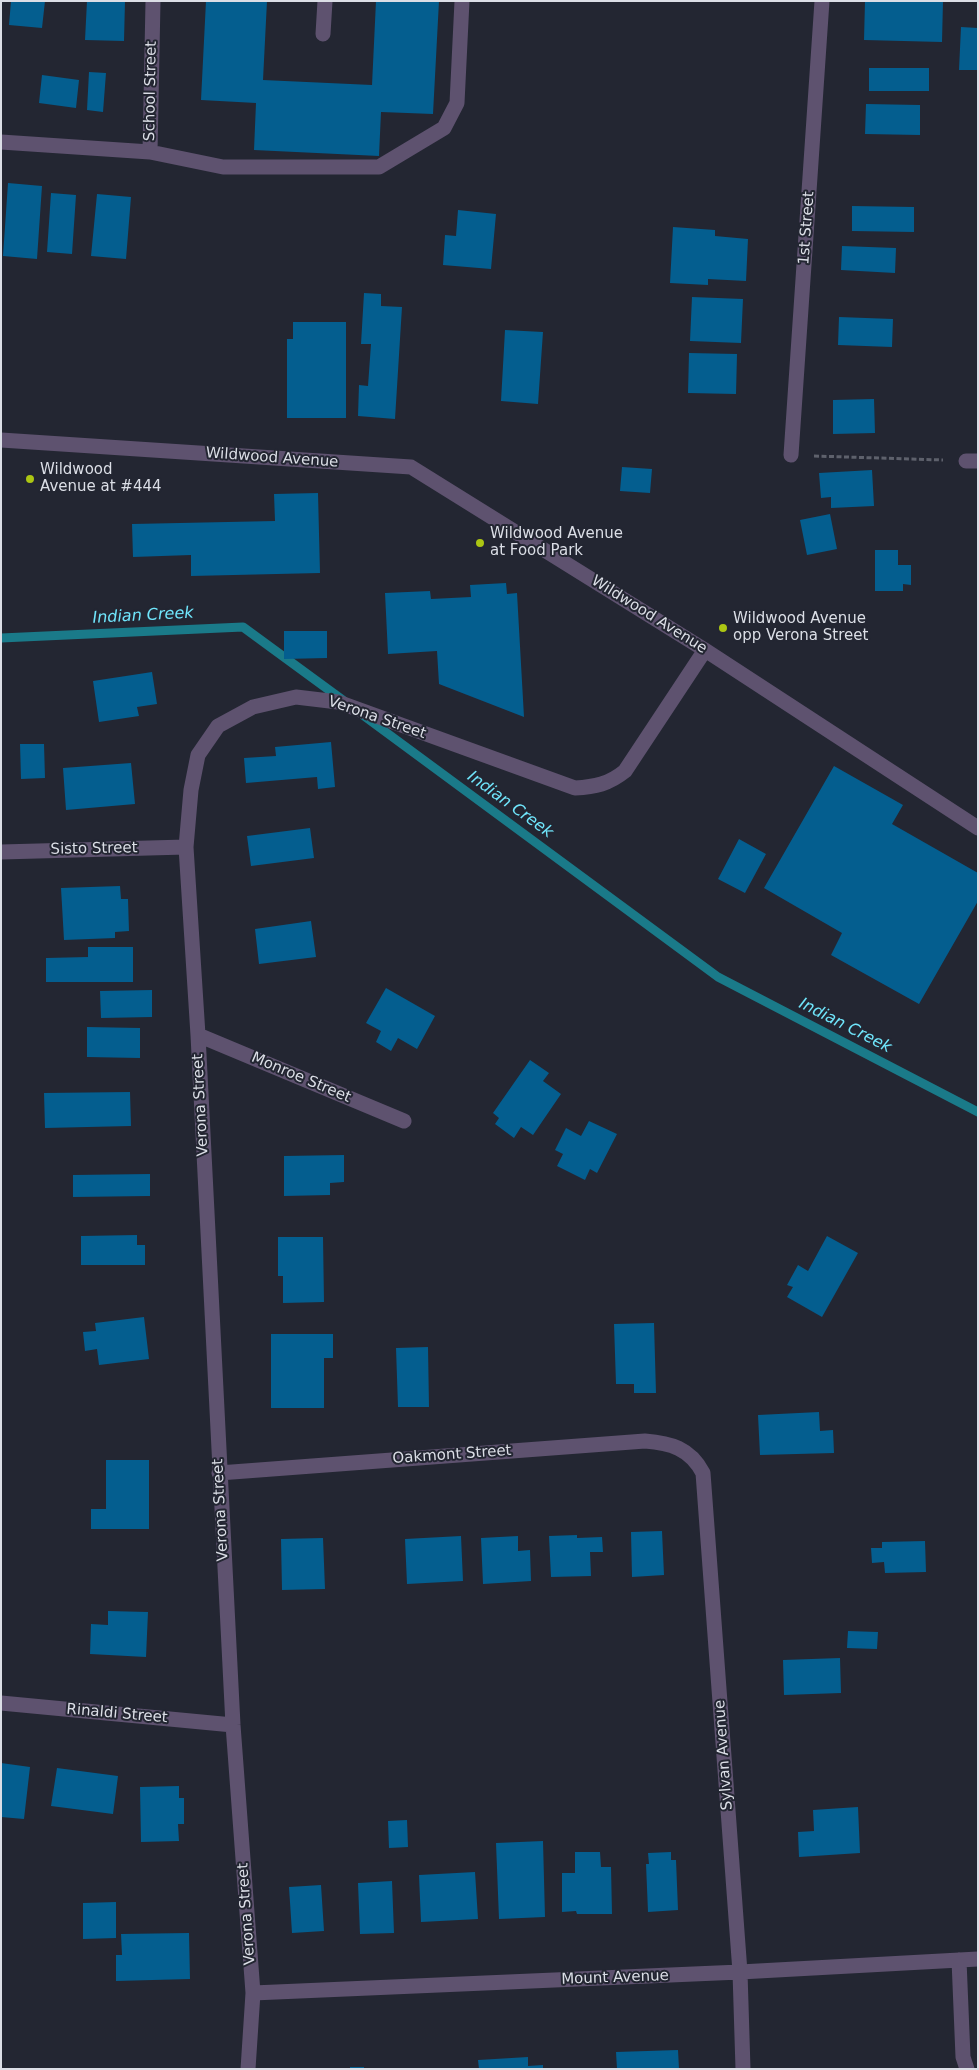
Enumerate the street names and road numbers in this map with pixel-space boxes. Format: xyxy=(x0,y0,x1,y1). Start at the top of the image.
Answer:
street label: School Street xyxy=(141,41,161,141)
street label: 1st Street xyxy=(795,191,819,265)
street label: Wildwood Avenue xyxy=(205,444,339,472)
street label: Wildwood Avenue xyxy=(588,572,710,658)
street label: Verona Street xyxy=(326,693,428,743)
street label: Sisto Street xyxy=(50,839,138,859)
street label: Monroe Street xyxy=(249,1049,353,1107)
street label: Verona Street xyxy=(189,1053,213,1157)
street label: Oakmont Street xyxy=(392,1442,512,1468)
street label: Verona Street xyxy=(209,1458,233,1562)
street label: Sylvan Avenue xyxy=(711,1699,737,1811)
street label: Rinaldi Street xyxy=(66,1701,168,1727)
street label: Verona Street xyxy=(234,1862,260,1966)
street label: Mount Avenue xyxy=(561,1967,669,1989)

